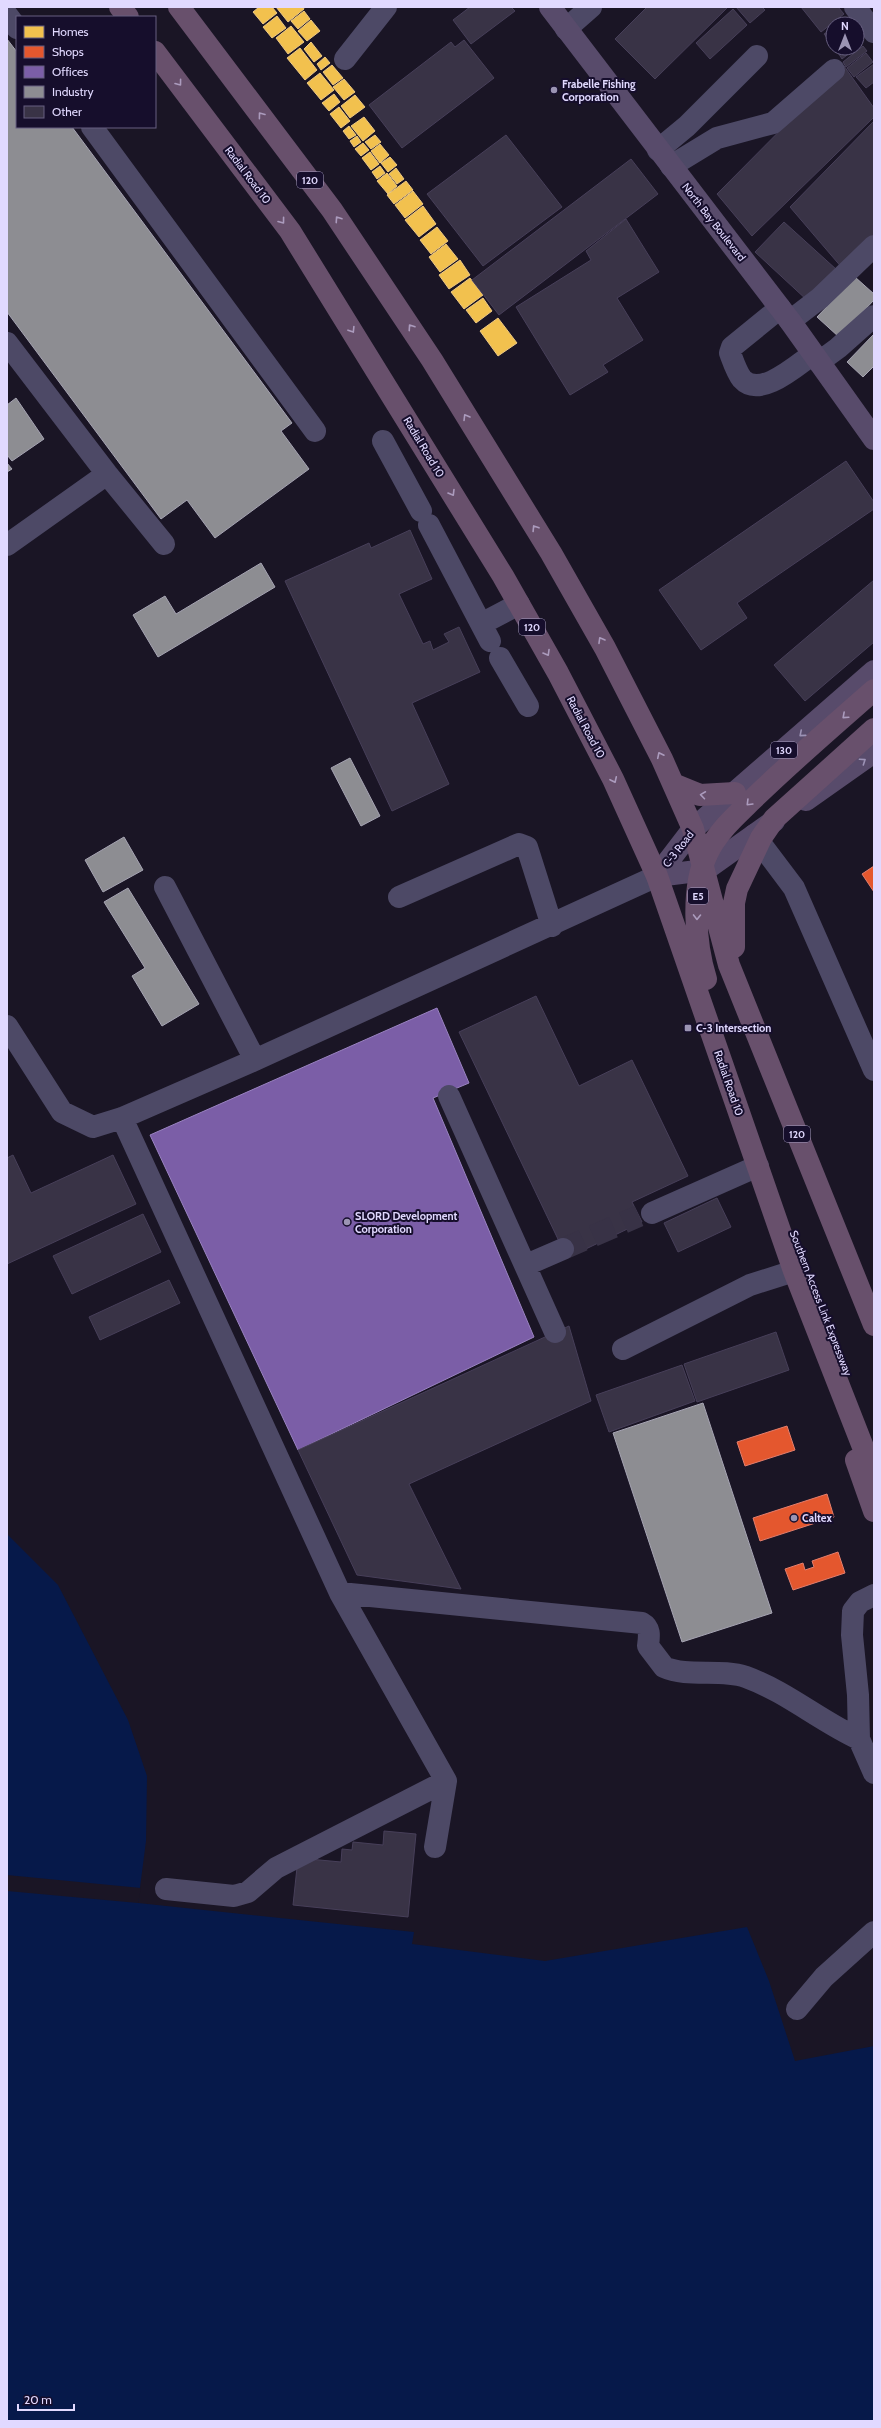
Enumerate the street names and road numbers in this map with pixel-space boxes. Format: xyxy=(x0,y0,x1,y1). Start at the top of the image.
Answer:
street label: Radial Road 10 xyxy=(222,144,274,207)
road number: 120 xyxy=(297,172,323,188)
street label: North Bay Boulevard xyxy=(679,180,749,264)
street label: Radial Road 10 xyxy=(400,414,448,480)
road number: 120 xyxy=(519,619,545,635)
street label: Radial Road 10 xyxy=(564,694,608,761)
road number: 130 xyxy=(771,742,797,758)
street label: C-3 Road xyxy=(659,828,697,870)
road number: E5 xyxy=(688,888,708,904)
street label: Radial Road 10 xyxy=(711,1048,747,1118)
road number: 120 xyxy=(784,1126,810,1142)
street label: Southern Access Link Expressway xyxy=(787,1228,855,1378)

